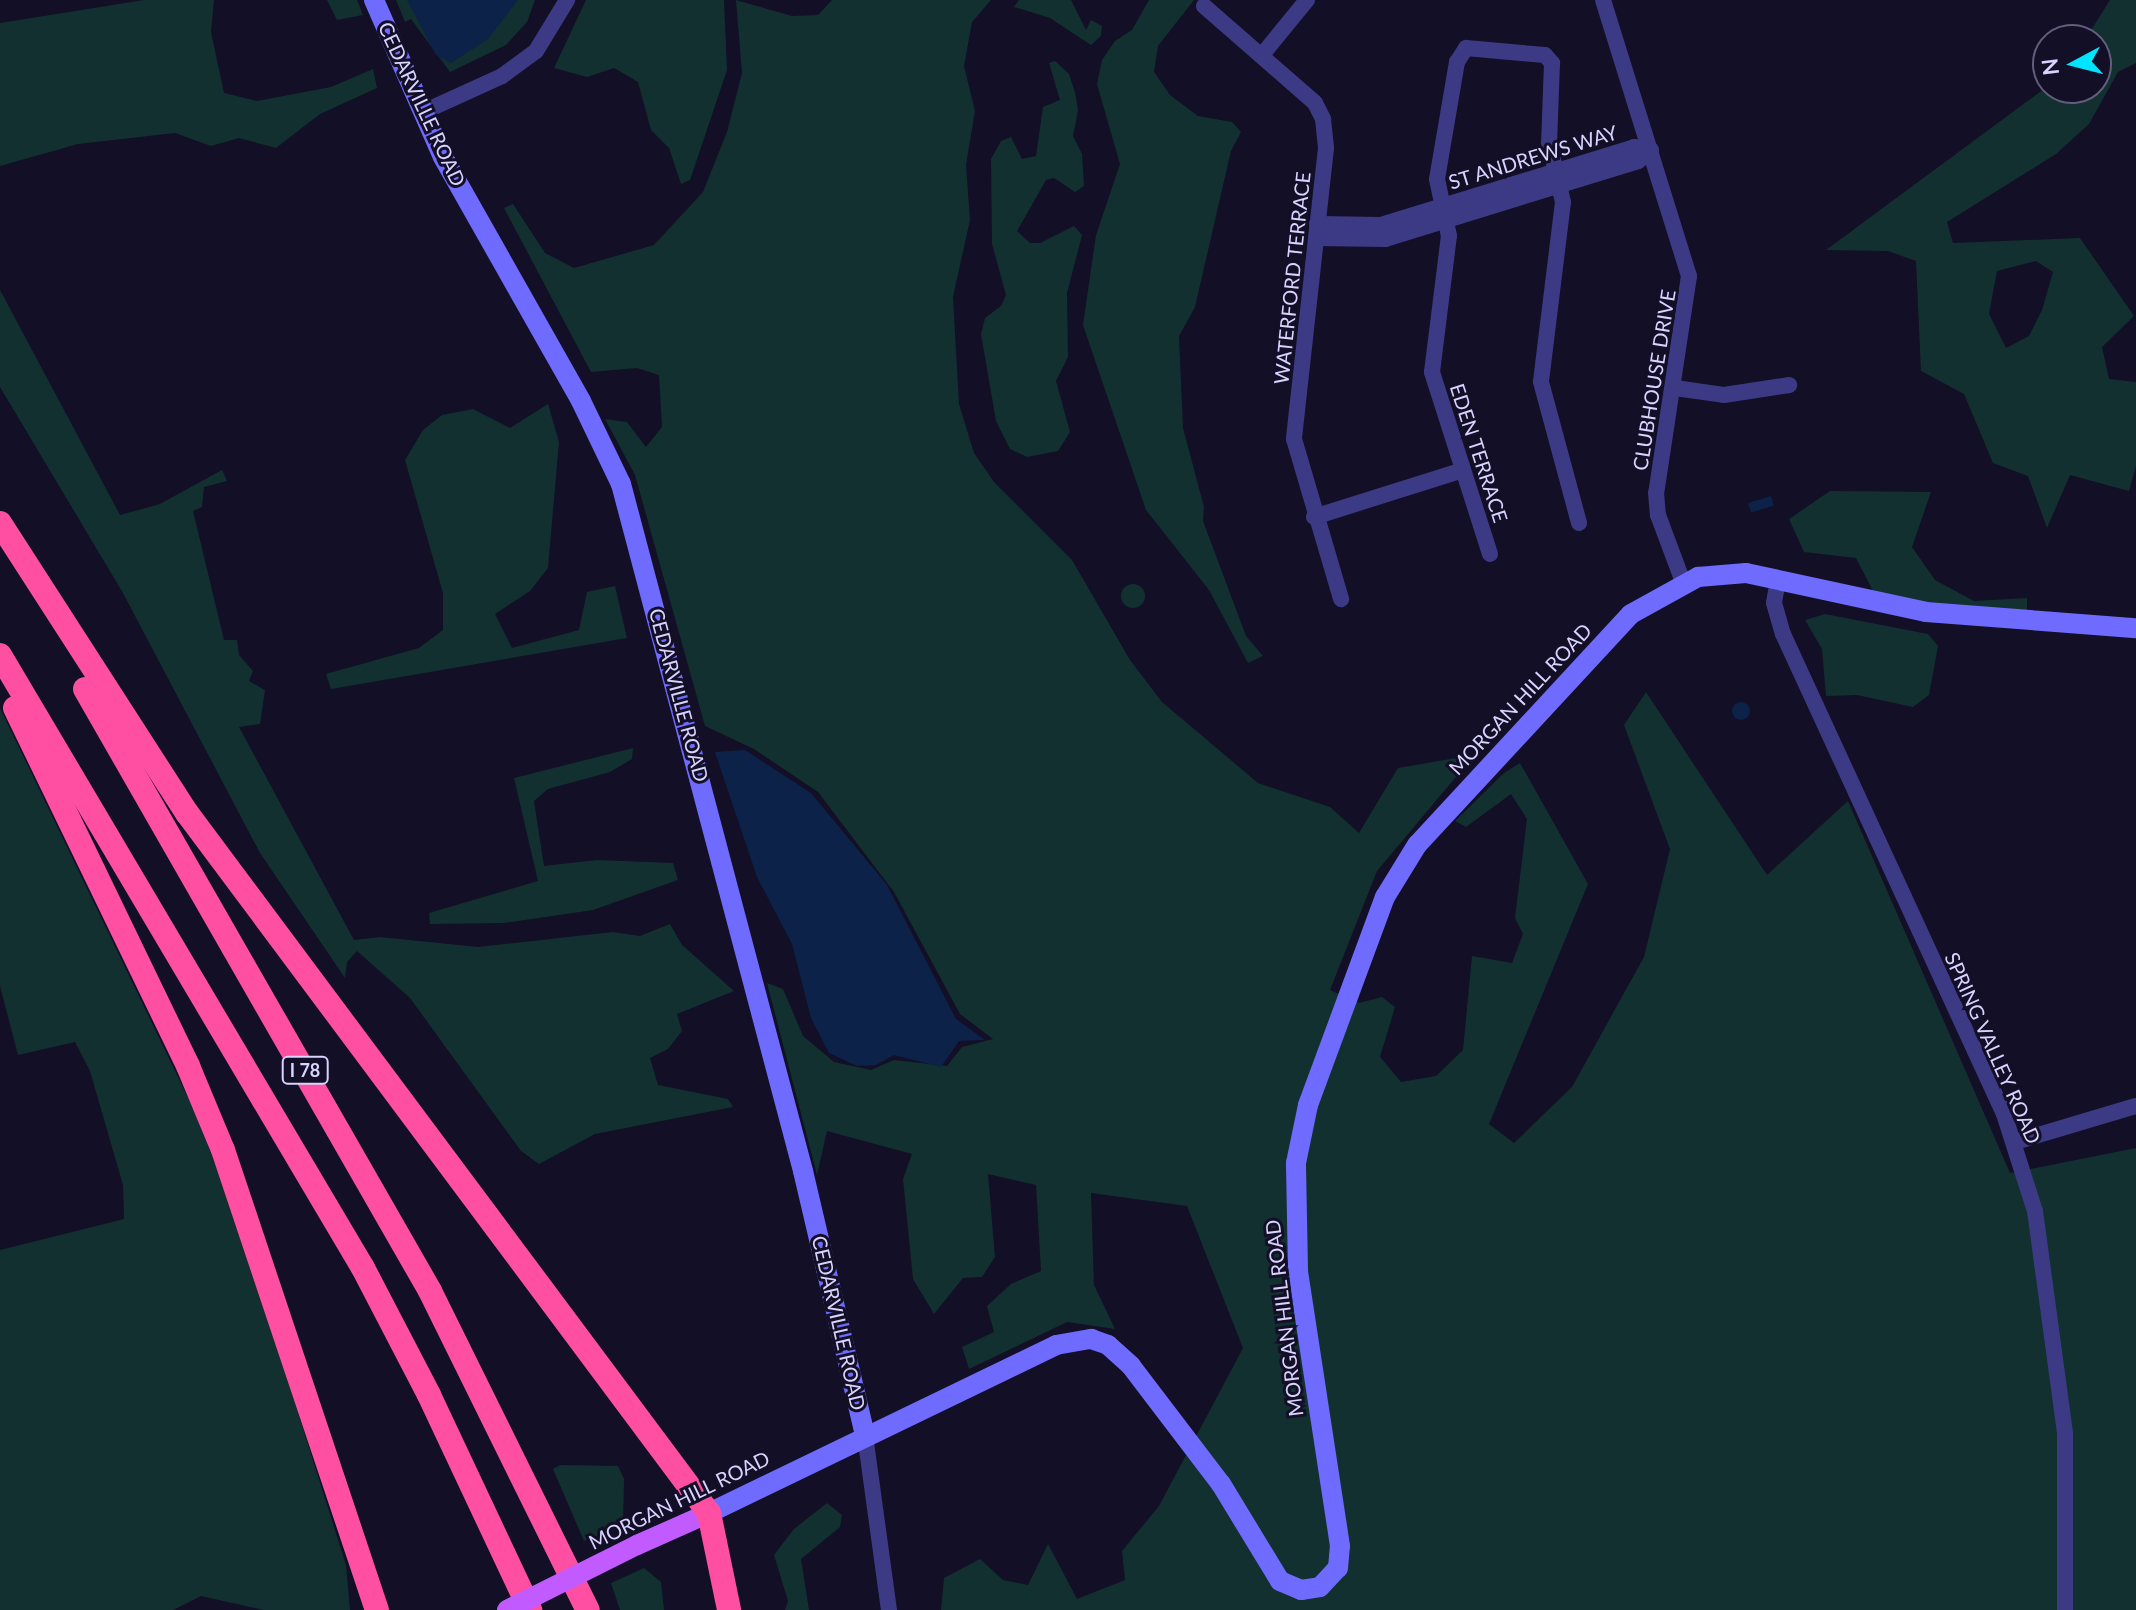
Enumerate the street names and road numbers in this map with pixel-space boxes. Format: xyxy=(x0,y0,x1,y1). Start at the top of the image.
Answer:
street label: CEDARVILLE ROAD xyxy=(373,18,471,190)
street label: ST ANDREWS WAY xyxy=(1445,120,1621,194)
street label: WATERFORD TERRACE xyxy=(1269,170,1315,386)
street label: CLUBHOUSE DRIVE xyxy=(1628,288,1680,472)
street label: EDEN TERRACE xyxy=(1445,380,1513,526)
street label: CEDARVILLE ROAD xyxy=(644,606,714,784)
street label: MORGAN HILL ROAD xyxy=(1443,618,1597,780)
street label: SPRING VALLEY ROAD xyxy=(1940,948,2046,1148)
road number: I 78 xyxy=(281,1056,329,1084)
street label: MORGAN HILL ROAD xyxy=(1260,1218,1308,1418)
street label: CEDARVILLE ROAD xyxy=(807,1233,871,1413)
street label: MORGAN HILL ROAD xyxy=(584,1446,774,1554)

